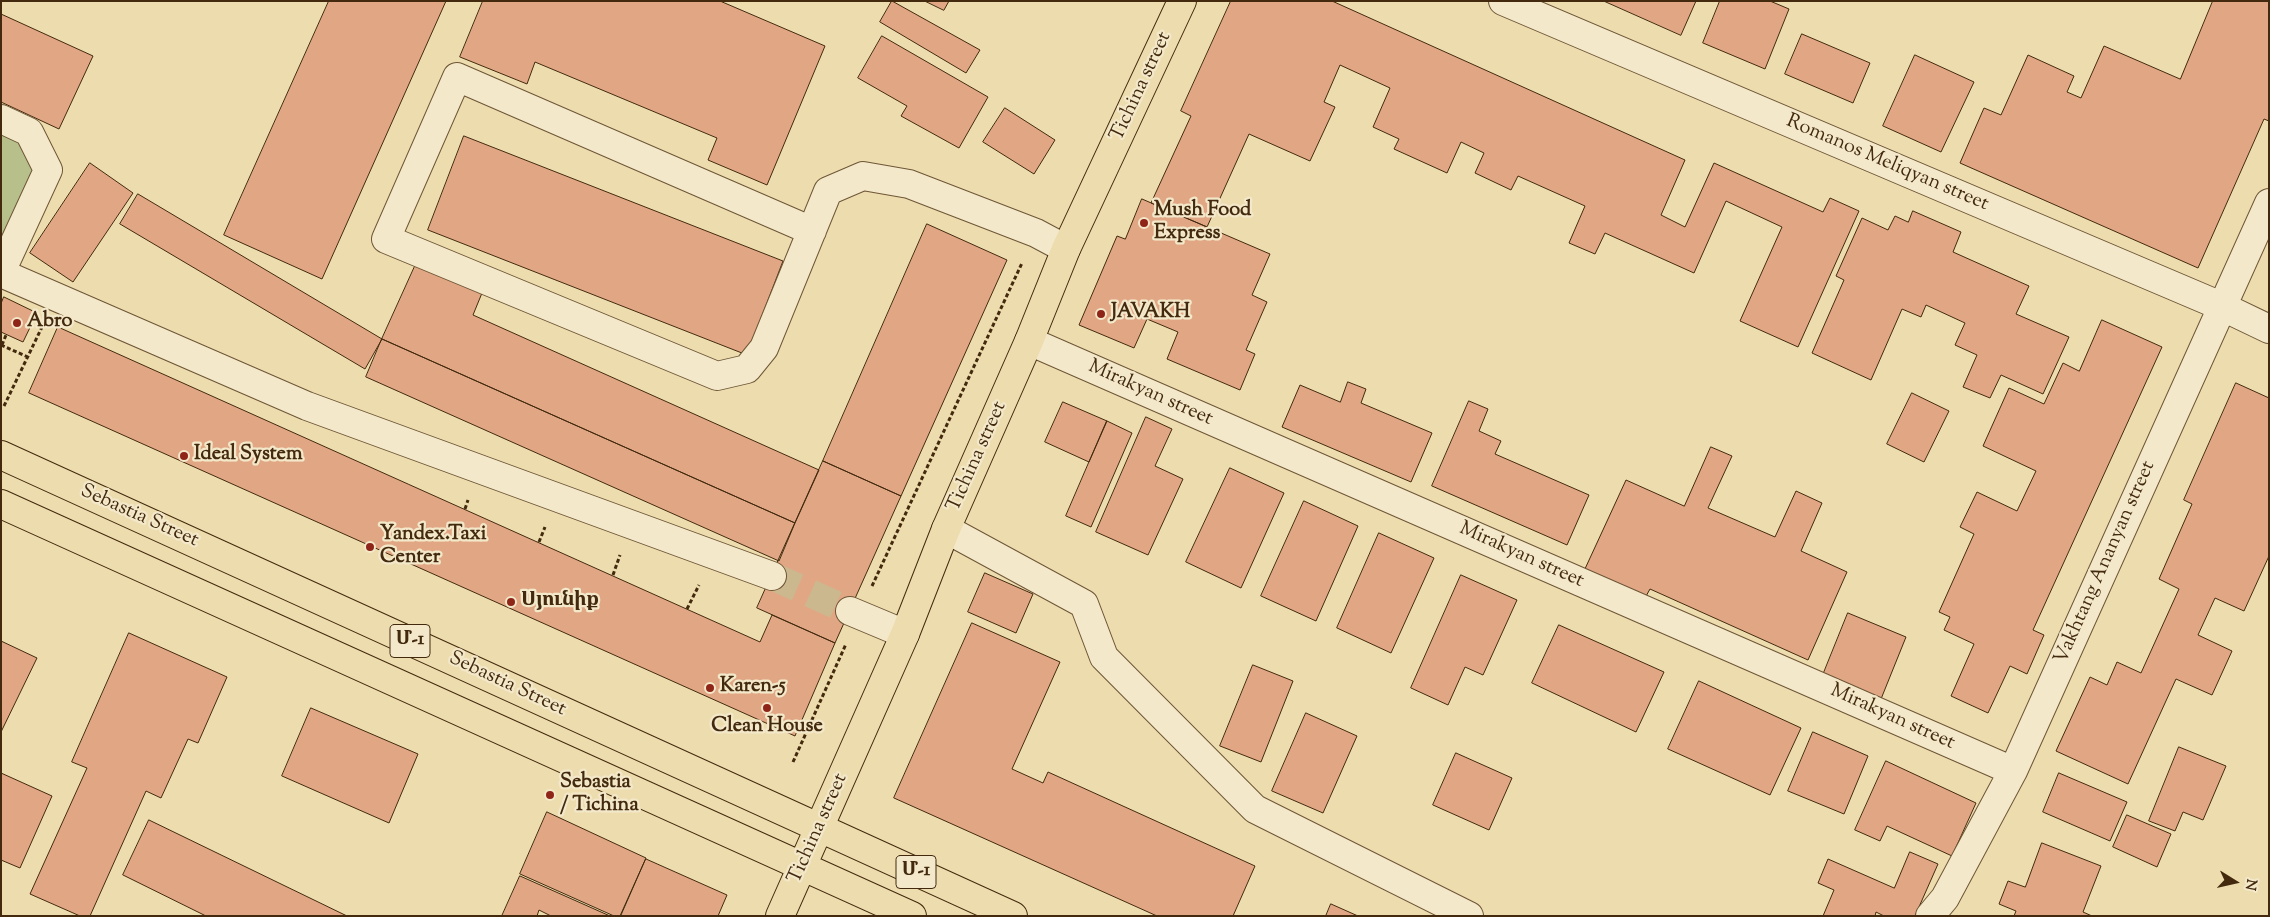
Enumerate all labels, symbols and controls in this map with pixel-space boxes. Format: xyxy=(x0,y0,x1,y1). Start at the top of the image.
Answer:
street label: Tichina street xyxy=(1106,29,1178,145)
street label: Romanos Meliqyan street xyxy=(1782,110,1992,218)
place label: Mush Food Express xyxy=(1154,200,1251,247)
marker: Mush Food Express xyxy=(1138,217,1150,229)
place label: JAVAKH xyxy=(1111,302,1190,326)
marker: JAVAKH xyxy=(1095,308,1107,320)
place label: Abro xyxy=(27,311,72,335)
marker: Abro xyxy=(11,317,23,329)
street label: Mirakyan street xyxy=(1084,356,1216,432)
street label: Tichina street xyxy=(943,398,1013,516)
place label: Ideal System xyxy=(194,444,302,468)
marker: Ideal System xyxy=(178,450,190,462)
street label: Vakhtang Ananyan street xyxy=(2050,458,2162,668)
street label: Sebastia Street xyxy=(76,480,202,554)
street label: Mirakyan street xyxy=(1455,518,1587,594)
place label: Yandex.Taxi Center xyxy=(380,524,486,571)
marker: Yandex.Taxi Center xyxy=(364,541,376,553)
place label: Սյունիք xyxy=(521,590,599,614)
marker: Սյունիք xyxy=(505,596,517,608)
road number: Մ-1 xyxy=(390,624,430,658)
street label: Sebastia Street xyxy=(445,647,569,723)
place label: Karen-5 xyxy=(720,676,785,700)
street label: Mirakyan street xyxy=(1826,680,1958,756)
marker: Karen-5 xyxy=(704,682,716,694)
marker: Clean House xyxy=(761,702,773,714)
place label: Clean House xyxy=(711,716,823,740)
street label: Tichina street xyxy=(784,770,854,888)
place label: Sebastia / Tichina xyxy=(560,772,639,819)
marker: Sebastia / Tichina xyxy=(544,789,556,801)
road number: Մ-1 xyxy=(896,856,936,889)
north arrow xyxy=(2210,857,2260,907)
text: N xyxy=(2239,877,2261,892)

